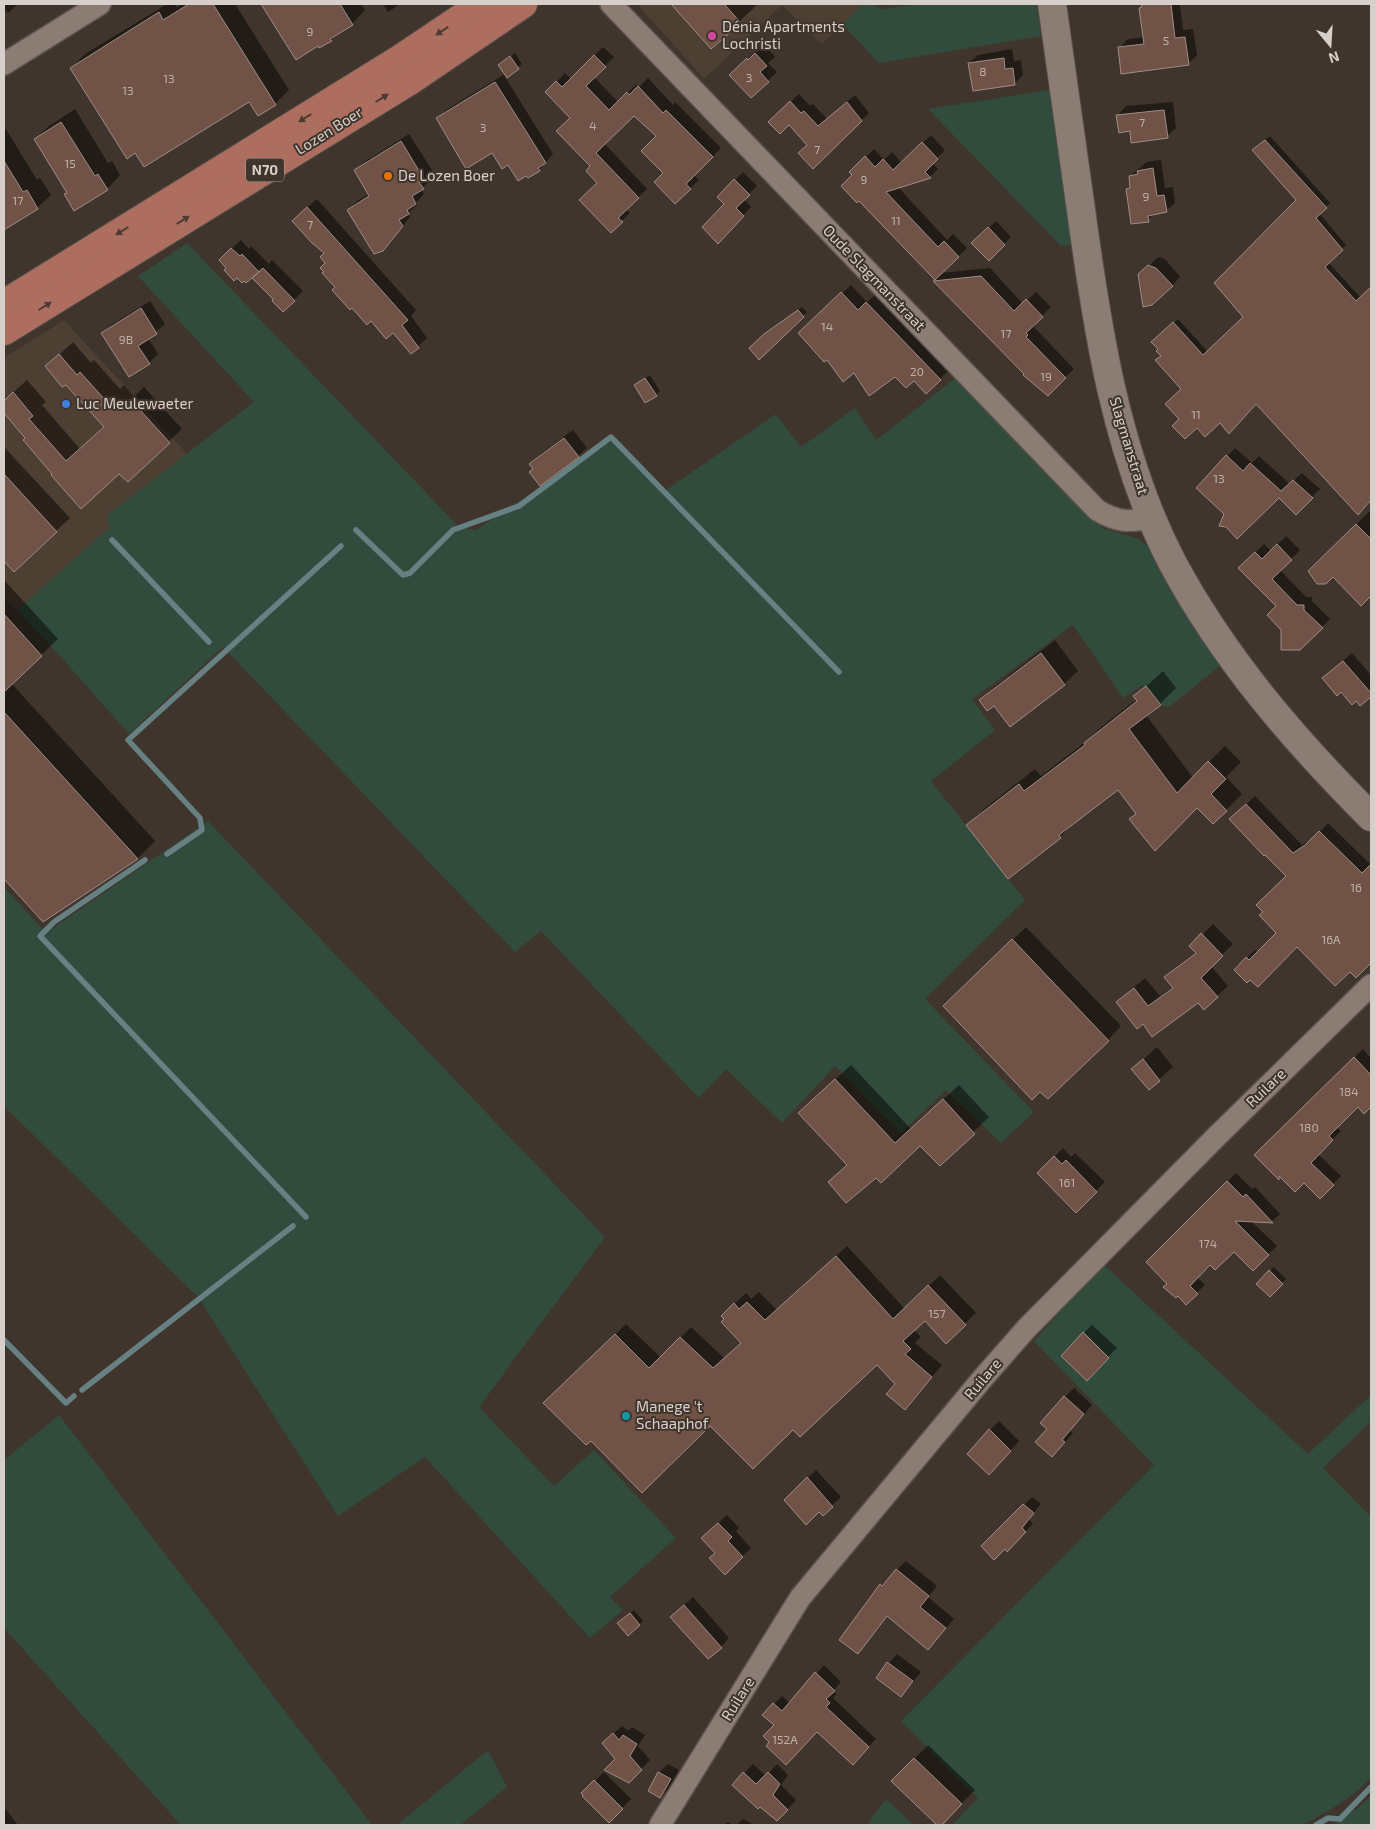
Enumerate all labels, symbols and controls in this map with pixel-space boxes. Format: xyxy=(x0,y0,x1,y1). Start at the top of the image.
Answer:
place label: Dénia Apartments Lochristi xyxy=(722,17,845,52)
north arrow xyxy=(1305,20,1355,70)
house number: 9 xyxy=(307,24,314,38)
one-way arrow xyxy=(435,26,449,36)
marker: Dénia Apartments Lochristi xyxy=(706,30,718,42)
house number: 5 xyxy=(1163,33,1169,47)
text: N xyxy=(1327,48,1342,67)
house number: 8 xyxy=(979,64,987,78)
house number: 3 xyxy=(746,70,752,84)
house number: 13 xyxy=(163,71,175,85)
house number: 13 xyxy=(122,83,134,97)
one-way arrow xyxy=(375,94,388,103)
street label: Lozen Boer xyxy=(292,102,365,158)
one-way arrow xyxy=(298,113,311,123)
house number: 7 xyxy=(1139,115,1145,129)
house number: 4 xyxy=(589,118,597,132)
house number: 3 xyxy=(480,120,486,134)
house number: 7 xyxy=(814,142,820,156)
house number: 15 xyxy=(64,156,76,170)
road number: N70 xyxy=(246,158,284,182)
place label: De Lozen Boer xyxy=(398,166,495,184)
marker: De Lozen Boer xyxy=(382,170,394,182)
house number: 9 xyxy=(861,172,868,186)
house number: 9 xyxy=(1143,189,1150,203)
house number: 17 xyxy=(13,193,23,207)
house number: 11 xyxy=(891,213,901,227)
one-way arrow xyxy=(177,216,190,225)
house number: 7 xyxy=(307,217,313,231)
street label: Oude Slagmanstraat xyxy=(820,221,930,334)
one-way arrow xyxy=(116,227,129,236)
one-way arrow xyxy=(39,301,52,310)
house number: 14 xyxy=(821,319,833,333)
house number: 17 xyxy=(1001,326,1011,340)
house number: 9B xyxy=(119,332,133,346)
house number: 20 xyxy=(910,364,924,378)
house number: 19 xyxy=(1040,369,1052,383)
place label: Luc Meulewaeter xyxy=(76,394,194,412)
street label: Slagmanstraat xyxy=(1107,395,1153,497)
marker: Luc Meulewaeter xyxy=(60,398,72,410)
house number: 11 xyxy=(1191,407,1201,421)
house number: 13 xyxy=(1213,471,1225,485)
house number: 16 xyxy=(1350,880,1362,894)
house number: 16A xyxy=(1321,932,1341,946)
street label: Ruilare xyxy=(1242,1064,1289,1110)
house number: 184 xyxy=(1339,1084,1359,1098)
house number: 180 xyxy=(1299,1120,1319,1134)
house number: 161 xyxy=(1059,1175,1075,1189)
house number: 174 xyxy=(1199,1236,1217,1250)
house number: 157 xyxy=(928,1306,946,1320)
street label: Ruilare xyxy=(960,1354,1005,1403)
place label: Manege 't Schaaphof xyxy=(636,1397,709,1432)
marker: Manege 't Schaaphof xyxy=(620,1410,632,1422)
street label: Ruilare xyxy=(717,1673,758,1724)
house number: 152A xyxy=(772,1732,798,1746)

